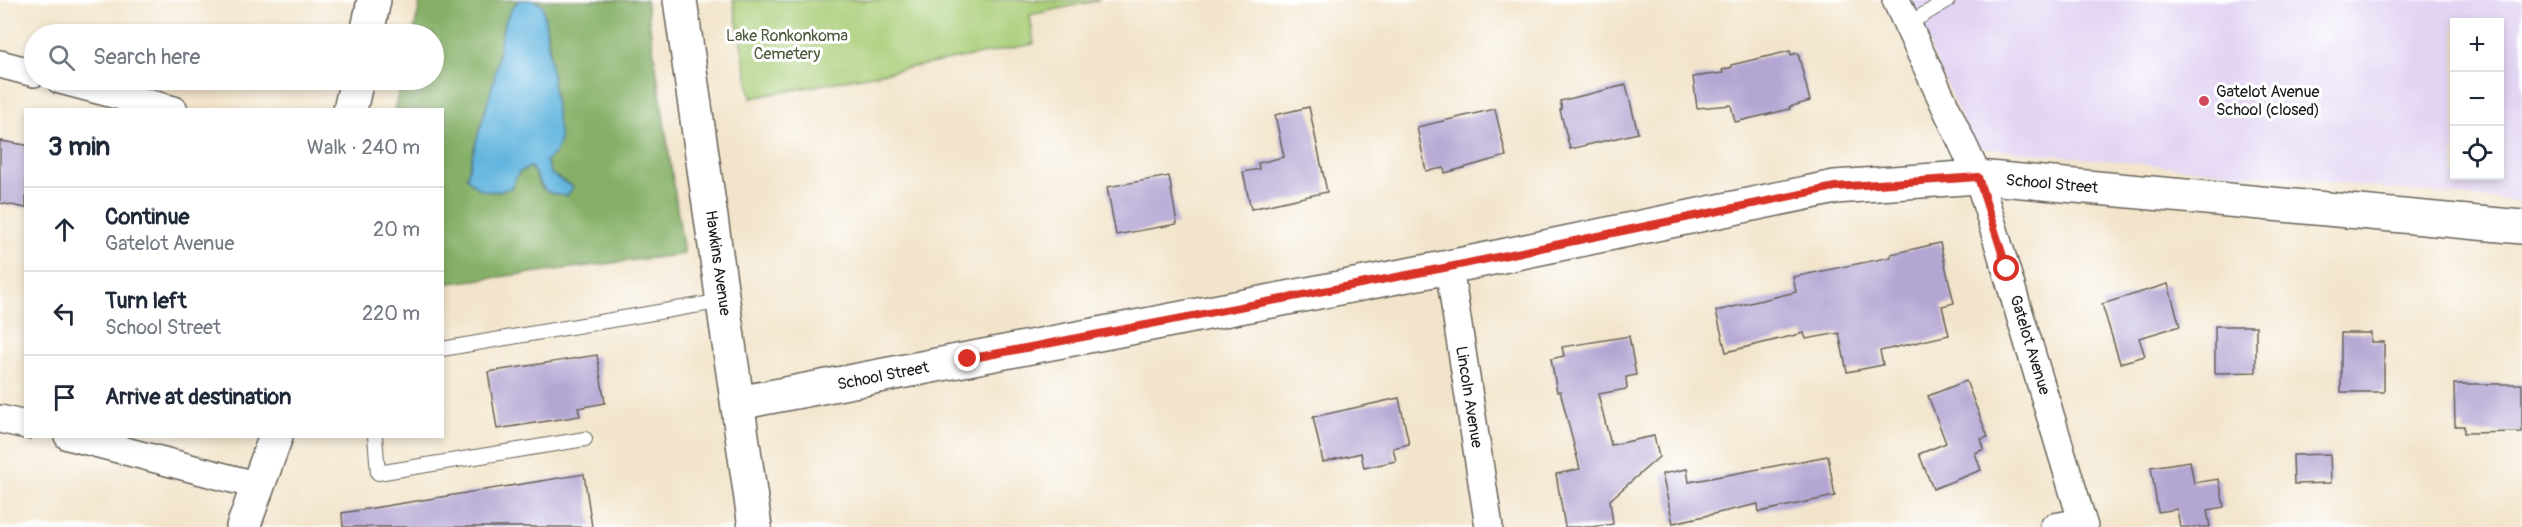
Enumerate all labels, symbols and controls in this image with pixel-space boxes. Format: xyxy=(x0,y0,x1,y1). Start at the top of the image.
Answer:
map controls xyxy=(2450,18,2504,180)
button: + xyxy=(2450,18,2504,72)
search box xyxy=(24,24,444,90)
park label: Lake Ronkonkoma Cemetery xyxy=(726,26,848,64)
icon: search xyxy=(45,41,78,74)
text: Search here xyxy=(93,43,200,71)
button: − xyxy=(2450,72,2504,126)
place label: Gatelot Avenue School (closed) xyxy=(2216,82,2320,120)
marker: Gatelot Avenue School (closed) xyxy=(2197,94,2211,108)
button: locate xyxy=(2450,126,2504,180)
text: 3 min xyxy=(48,131,110,163)
text: Walk · 240 m xyxy=(307,135,420,160)
street label: School Street xyxy=(2005,170,2100,198)
text: Continue xyxy=(105,203,189,231)
street label: Hawkins Avenue xyxy=(701,209,735,317)
icon: ahead xyxy=(48,213,81,246)
text: 20 m xyxy=(373,217,420,242)
text: Gatelot Avenue xyxy=(105,231,234,256)
route start xyxy=(1993,255,2019,281)
text: Turn left xyxy=(105,287,187,315)
street label: Gatelot Avenue xyxy=(2005,293,2055,397)
icon: left xyxy=(48,297,81,330)
text: 220 m xyxy=(362,301,420,326)
text: School Street xyxy=(105,315,221,340)
route end xyxy=(954,345,980,371)
street label: Lincoln Avenue xyxy=(1451,345,1487,450)
street label: School Street xyxy=(836,357,931,395)
icon: arrive xyxy=(48,381,81,414)
text: Arrive at destination xyxy=(105,383,291,411)

